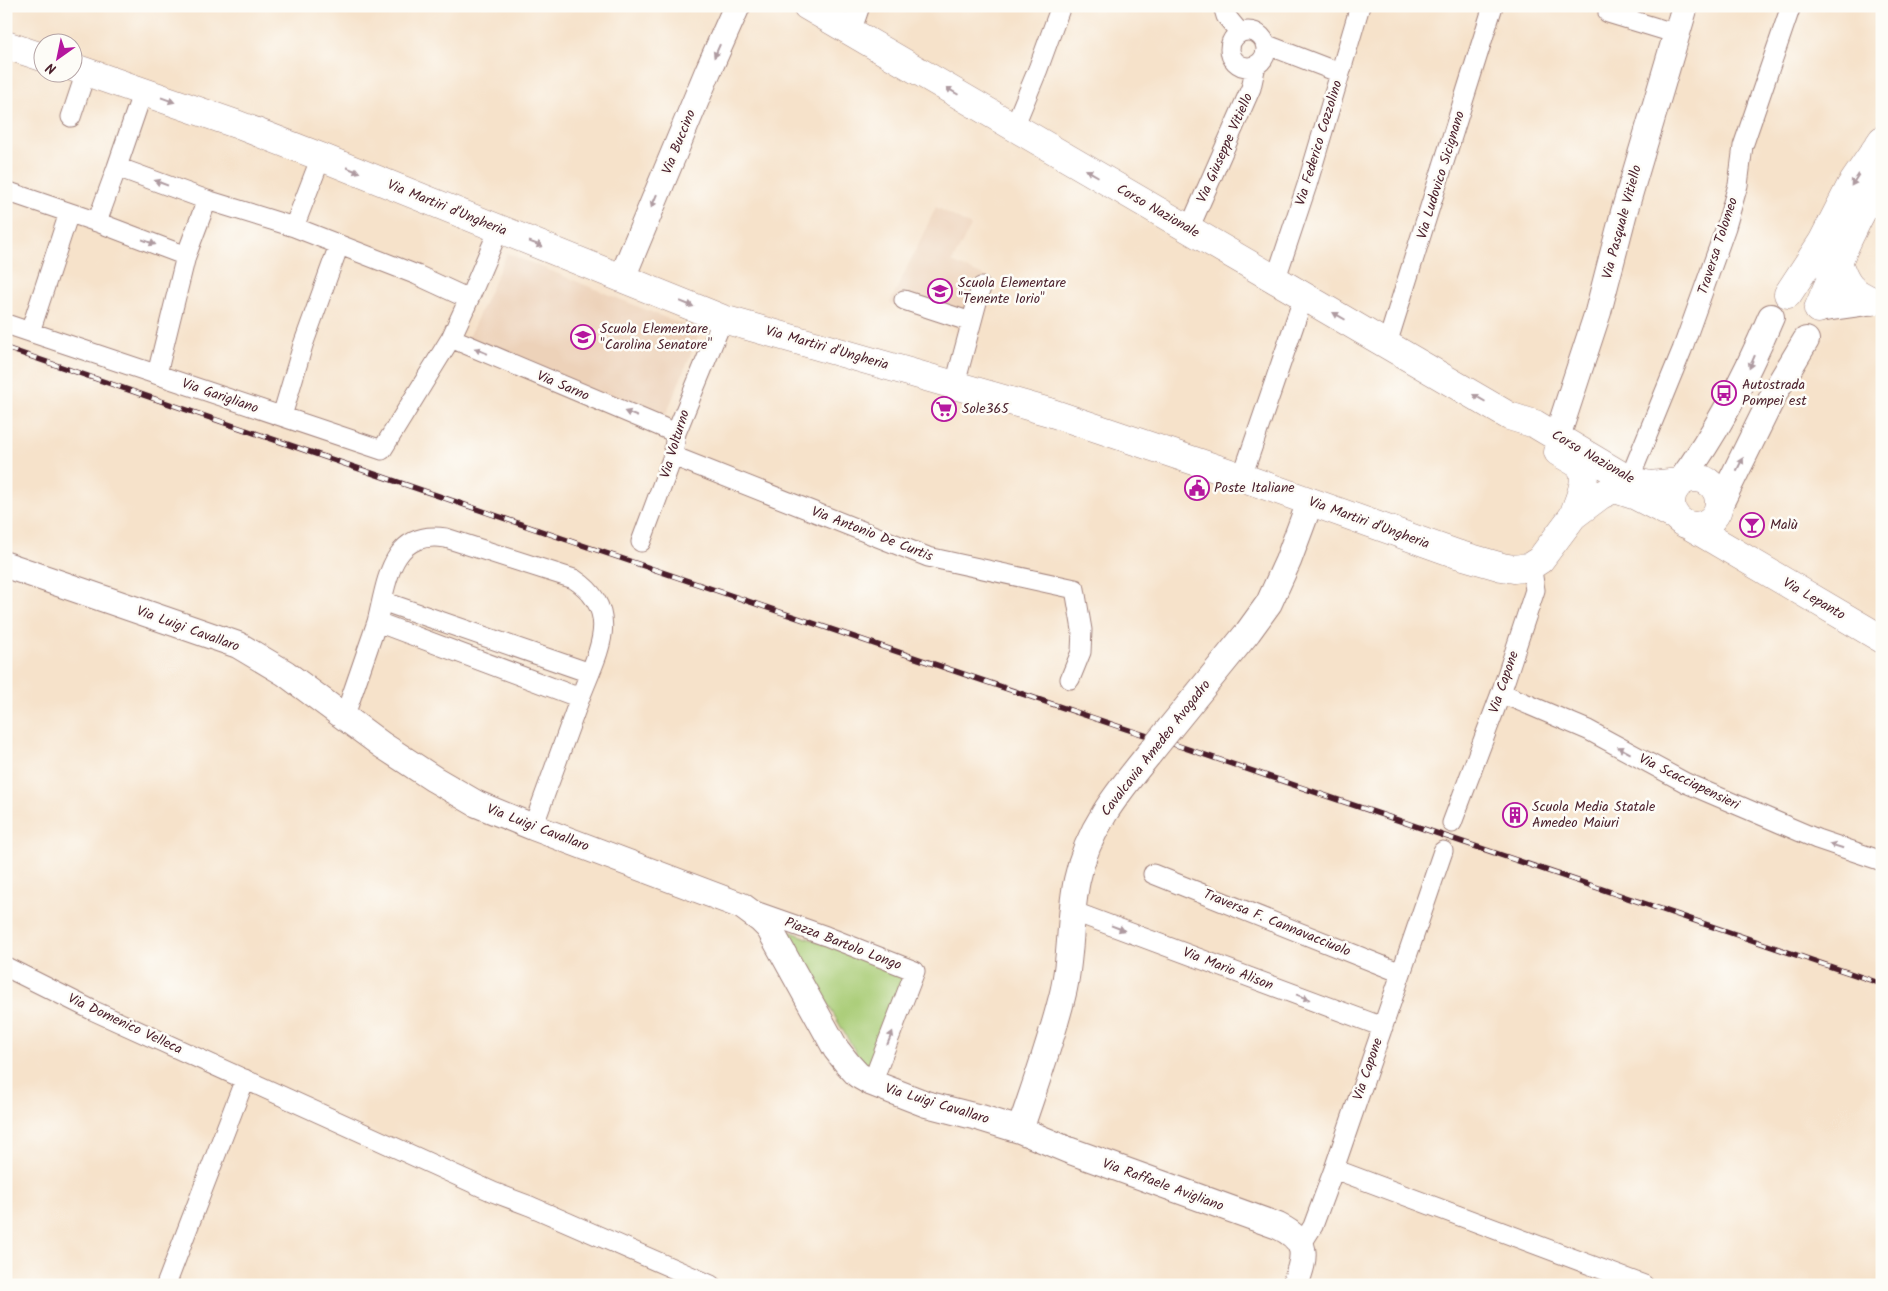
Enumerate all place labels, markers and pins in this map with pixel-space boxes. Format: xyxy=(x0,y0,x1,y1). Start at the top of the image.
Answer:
place label: Scuola Elementare "Tenente Iorio" xyxy=(958,272,1067,310)
school or university icon: Scuola Elementare "Tenente Iorio" xyxy=(927,278,953,304)
place label: Scuola Elementare "Carolina Senatore" xyxy=(600,318,712,356)
school or university icon: Scuola Elementare "Carolina Senatore" xyxy=(570,324,596,350)
place label: Autostrada Pompei est xyxy=(1742,374,1807,412)
bus stop icon: Autostrada Pompei est xyxy=(1711,380,1737,406)
supermarket icon: Sole365 xyxy=(931,396,957,422)
place label: Sole365 xyxy=(962,398,1010,420)
public building icon: Poste Italiane xyxy=(1184,475,1210,501)
place label: Poste Italiane xyxy=(1214,477,1295,499)
bar icon: Malù xyxy=(1739,512,1765,538)
place label: Malù xyxy=(1770,514,1798,536)
place label: Scuola Media Statale Amedeo Maiuri xyxy=(1532,796,1656,834)
building icon: Scuola Media Statale Amedeo Maiuri xyxy=(1502,802,1528,828)

